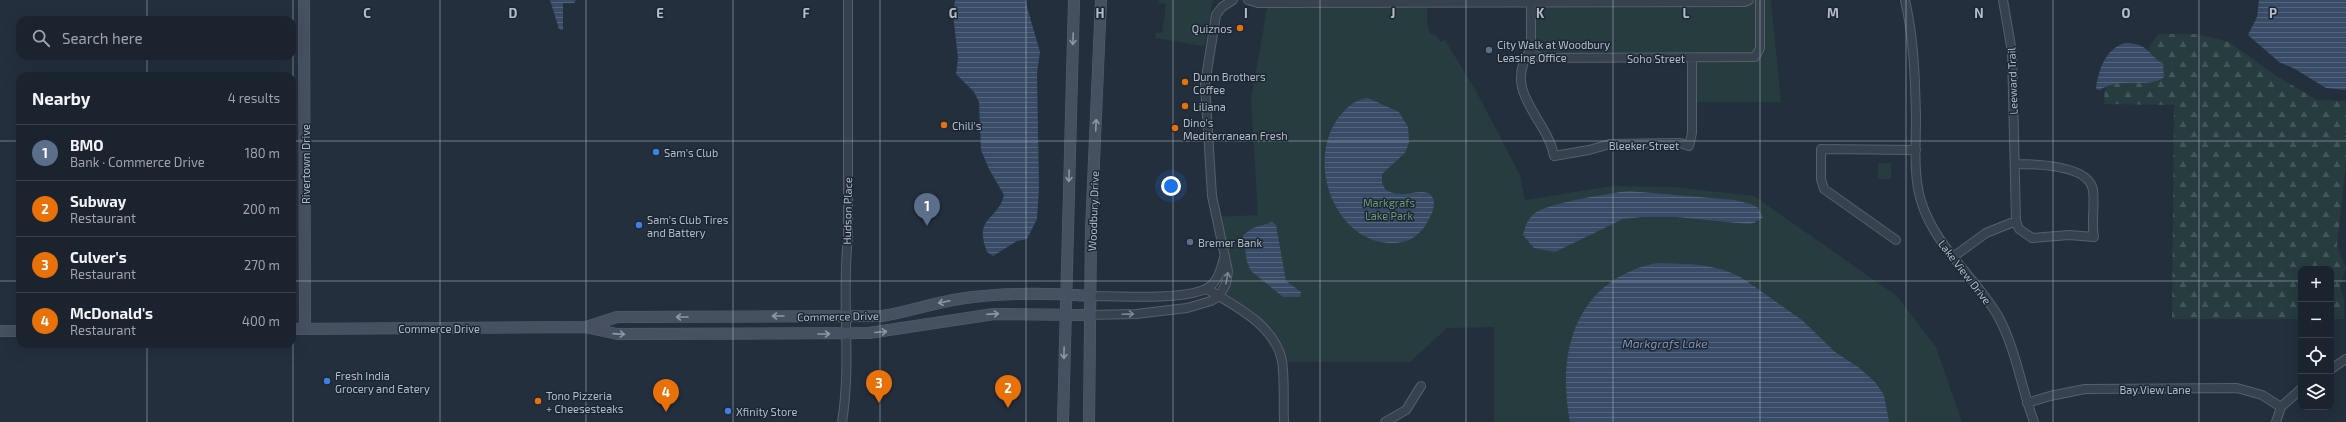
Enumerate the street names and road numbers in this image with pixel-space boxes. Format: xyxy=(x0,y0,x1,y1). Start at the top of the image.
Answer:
street label: Leeward Trail xyxy=(2004,46,2020,115)
street label: Soho Street xyxy=(1627,52,1685,65)
street label: Rivertown Drive xyxy=(299,124,312,204)
street label: Bleeker Street xyxy=(1609,139,1679,152)
street label: Woodbury Drive xyxy=(1085,171,1101,251)
street label: Hudson Place xyxy=(840,177,854,245)
street label: Lake View Drive xyxy=(1936,237,1994,307)
street label: Commerce Drive xyxy=(797,309,879,323)
street label: Commerce Drive xyxy=(398,322,480,335)
street label: Bay View Lane xyxy=(2119,383,2191,396)

